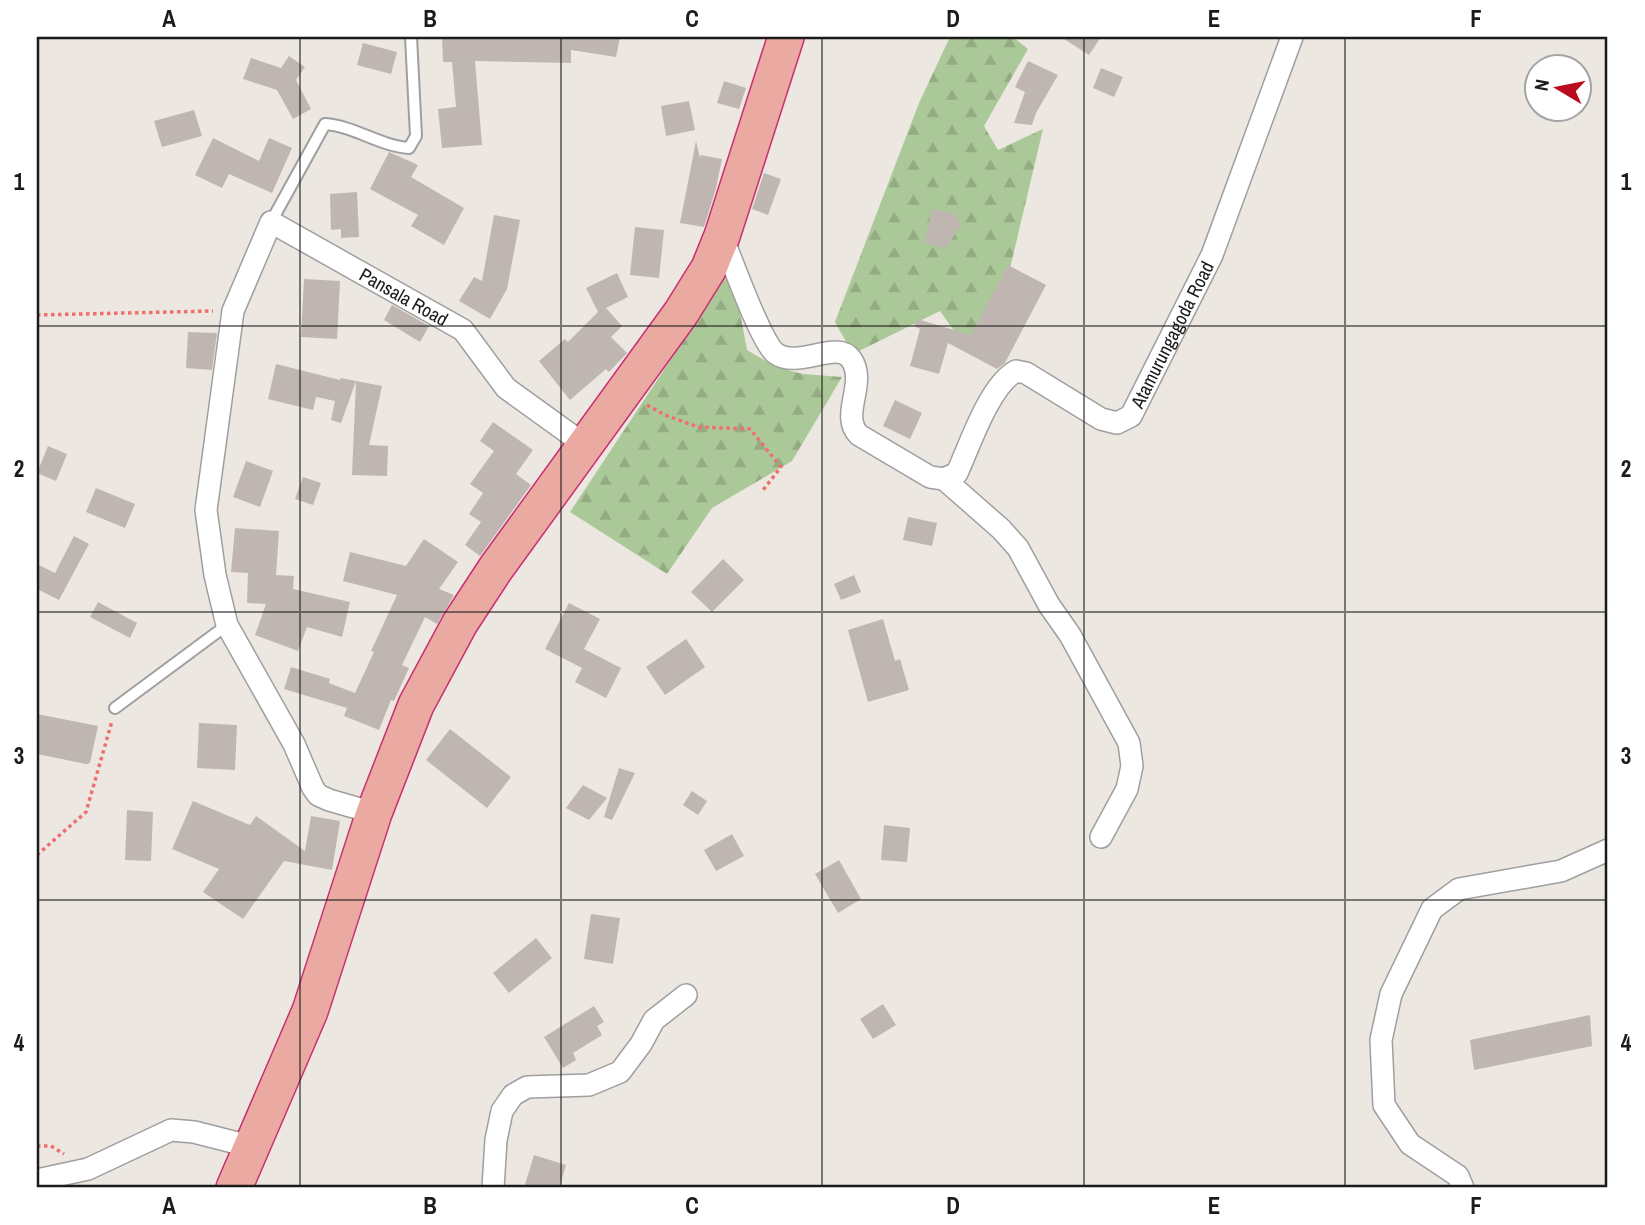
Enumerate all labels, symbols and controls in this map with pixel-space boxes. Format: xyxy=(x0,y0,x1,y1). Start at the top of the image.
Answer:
text: A xyxy=(162,3,176,34)
text: B xyxy=(423,3,437,34)
text: C xyxy=(685,3,699,34)
text: D xyxy=(946,3,960,34)
text: E xyxy=(1208,3,1220,34)
text: F xyxy=(1470,3,1482,34)
north arrow xyxy=(1522,52,1592,122)
text: N xyxy=(1527,77,1555,93)
text: 1 xyxy=(14,166,25,197)
text: 1 xyxy=(1621,166,1632,197)
street label: Atamurungagoda Road xyxy=(1124,257,1220,413)
street label: Pansala Road xyxy=(355,261,453,332)
text: 2 xyxy=(14,453,24,484)
text: 2 xyxy=(1621,453,1631,484)
text: 3 xyxy=(14,740,24,771)
text: 3 xyxy=(1621,740,1631,771)
text: 4 xyxy=(14,1027,25,1058)
text: 4 xyxy=(1621,1027,1632,1058)
text: A xyxy=(162,1190,176,1221)
text: B xyxy=(423,1190,437,1221)
text: C xyxy=(685,1190,699,1221)
text: D xyxy=(946,1190,960,1221)
text: E xyxy=(1208,1190,1220,1221)
text: F xyxy=(1470,1190,1482,1221)

